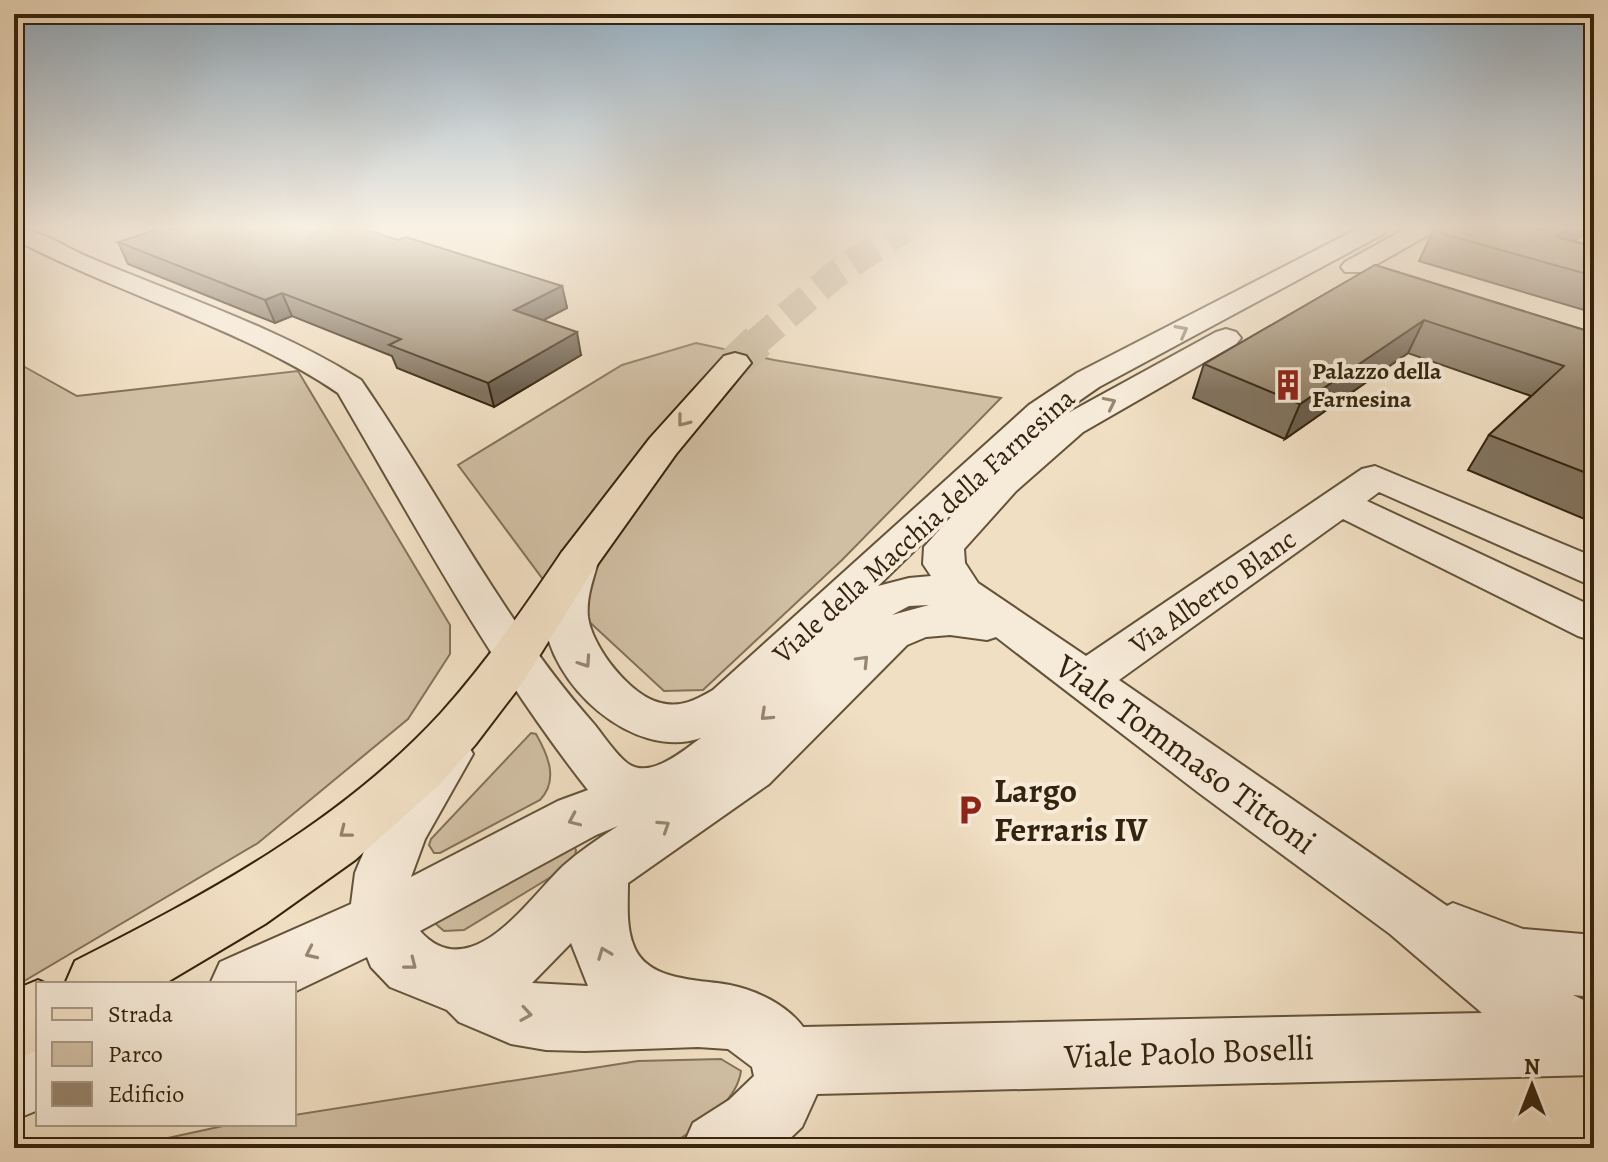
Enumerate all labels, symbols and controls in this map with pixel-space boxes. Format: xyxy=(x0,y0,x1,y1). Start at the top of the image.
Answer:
one-way arrow xyxy=(1173,325,1188,340)
place label: Palazzo della Farnesina xyxy=(1312,355,1442,415)
building icon: Palazzo della Farnesina xyxy=(1271,368,1305,402)
street label: Viale della Macchia della Farnesina xyxy=(764,380,1084,673)
one-way arrow xyxy=(1101,397,1116,412)
one-way arrow xyxy=(678,412,693,426)
street label: Via Alberto Blanc xyxy=(1121,520,1304,664)
street label: Viale Tommaso Tittoni xyxy=(1045,642,1326,865)
one-way arrow xyxy=(575,654,590,668)
one-way arrow xyxy=(854,656,868,670)
one-way arrow xyxy=(761,706,776,720)
place label: Largo Ferraris IV xyxy=(994,767,1148,853)
parking icon: Largo Ferraris IV xyxy=(953,793,987,827)
one-way arrow xyxy=(567,810,582,826)
one-way arrow xyxy=(656,821,670,836)
one-way arrow xyxy=(340,822,354,837)
one-way arrow xyxy=(304,943,319,959)
one-way arrow xyxy=(597,947,614,961)
one-way arrow xyxy=(402,954,417,968)
legend xyxy=(36,982,296,1126)
text: Strada xyxy=(108,998,174,1030)
one-way arrow xyxy=(520,1004,533,1021)
street label: Viale Paolo Boselli xyxy=(1062,1024,1315,1080)
text: Parco xyxy=(108,1038,163,1070)
north arrow xyxy=(1492,1046,1572,1126)
text: N xyxy=(1524,1052,1540,1082)
text: Edificio xyxy=(108,1078,184,1110)

